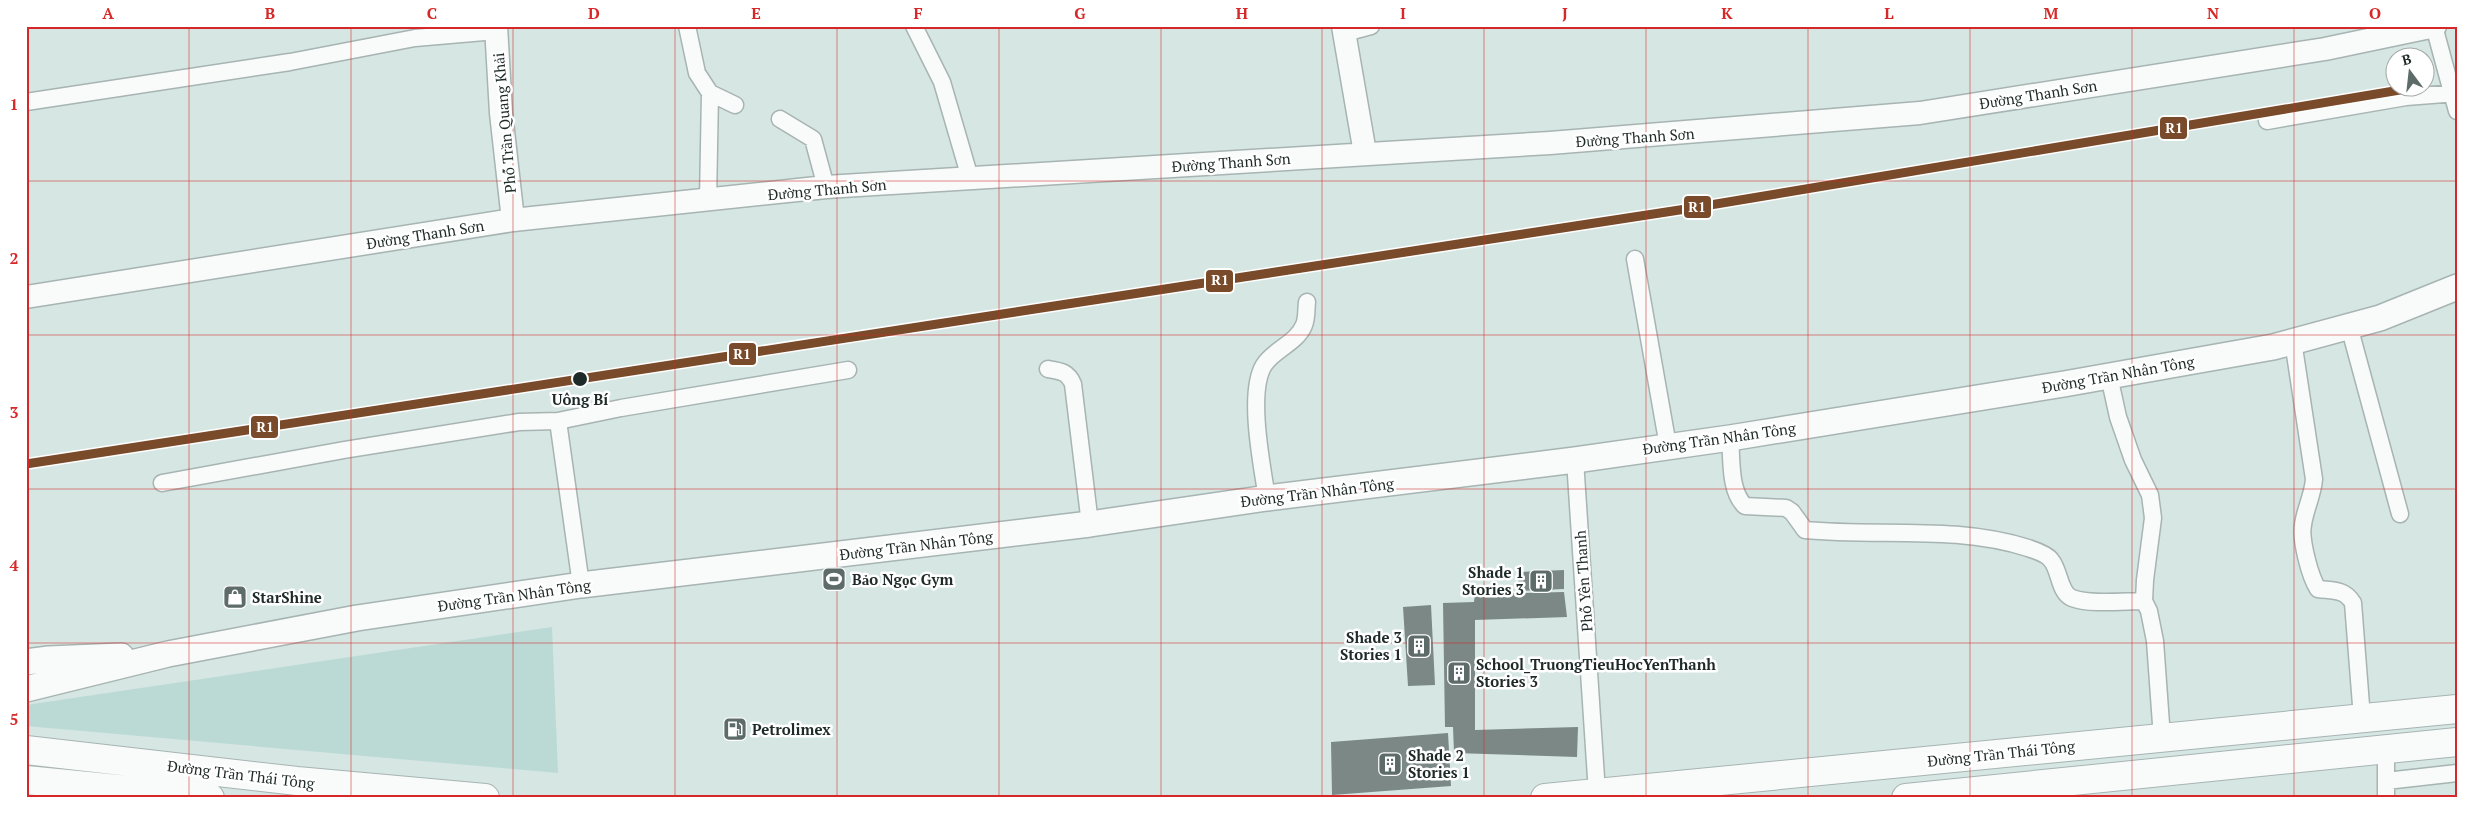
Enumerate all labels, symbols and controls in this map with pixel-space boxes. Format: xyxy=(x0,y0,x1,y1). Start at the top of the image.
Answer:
text: A xyxy=(102,2,114,24)
text: B xyxy=(265,2,275,24)
text: C xyxy=(427,2,437,24)
text: D xyxy=(588,2,600,24)
text: E xyxy=(751,2,761,24)
text: F xyxy=(913,2,923,24)
text: G xyxy=(1074,2,1086,24)
text: H xyxy=(1236,2,1248,24)
text: I xyxy=(1400,2,1406,24)
text: J xyxy=(1562,2,1568,24)
text: K xyxy=(1721,2,1733,24)
text: L xyxy=(1884,2,1894,24)
text: M xyxy=(2044,2,2059,24)
text: N xyxy=(2207,2,2219,24)
text: O xyxy=(2369,2,2381,24)
north arrow xyxy=(2386,48,2436,98)
text: B xyxy=(2400,49,2413,69)
street label: Phố Trần Quang Khải xyxy=(488,52,520,194)
street label: Đường Thanh Sơn xyxy=(1978,75,2098,113)
text: 1 xyxy=(9,93,19,115)
line badge: R1 xyxy=(2159,116,2188,140)
text: R1 xyxy=(2165,118,2183,137)
street label: Đường Thanh Sơn xyxy=(1575,123,1695,151)
street label: Đường Thanh Sơn xyxy=(1171,148,1291,176)
street label: Đường Thanh Sơn xyxy=(767,174,887,204)
line badge: R1 xyxy=(1683,195,1712,219)
text: R1 xyxy=(1688,197,1706,216)
street label: Đường Thanh Sơn xyxy=(365,215,485,253)
text: 2 xyxy=(9,247,19,269)
line badge: R1 xyxy=(1205,269,1234,293)
text: R1 xyxy=(1211,270,1229,289)
line badge: R1 xyxy=(728,342,757,366)
text: R1 xyxy=(733,344,751,363)
street label: Đường Trần Nhân Tông xyxy=(2040,351,2197,397)
marker: Uông Bí xyxy=(571,370,589,388)
place label: Uông Bí xyxy=(552,389,608,409)
text: 3 xyxy=(9,401,19,423)
line badge: R1 xyxy=(250,415,279,439)
text: R1 xyxy=(256,417,274,436)
street label: Đường Trần Nhân Tông xyxy=(1641,417,1798,459)
street label: Đường Trần Nhân Tông xyxy=(1239,473,1396,511)
street label: Đường Trần Nhân Tông xyxy=(838,526,995,564)
street label: Phố Yên Thanh xyxy=(1569,530,1597,632)
text: 4 xyxy=(9,554,19,576)
place label: Shade 1 Stories 3 xyxy=(1462,562,1524,599)
sports icon: Bảo Ngọc Gym xyxy=(821,566,847,592)
building icon: Shade 1 Stories 3 xyxy=(1528,568,1554,594)
place label: Bảo Ngọc Gym xyxy=(852,569,953,589)
street label: Đường Trần Nhân Tông xyxy=(436,574,593,616)
shop icon: StarShine xyxy=(222,584,248,610)
place label: StarShine xyxy=(252,587,322,607)
place label: Shade 3 Stories 1 xyxy=(1340,627,1402,664)
building icon: Shade 3 Stories 1 xyxy=(1406,633,1432,659)
place label: School_TruongTieuHocYenThanh Stories 3 xyxy=(1476,654,1716,691)
building icon: School_TruongTieuHocYenThanh Stories 3 xyxy=(1446,660,1472,686)
text: 5 xyxy=(9,708,19,730)
fuel station icon: Petrolimex xyxy=(722,716,748,742)
place label: Petrolimex xyxy=(752,719,831,739)
street label: Đường Trần Thái Tông xyxy=(1926,735,2077,771)
place label: Shade 2 Stories 1 xyxy=(1408,745,1470,782)
building icon: Shade 2 Stories 1 xyxy=(1377,751,1403,777)
street label: Đường Trần Thái Tông xyxy=(166,755,317,793)

